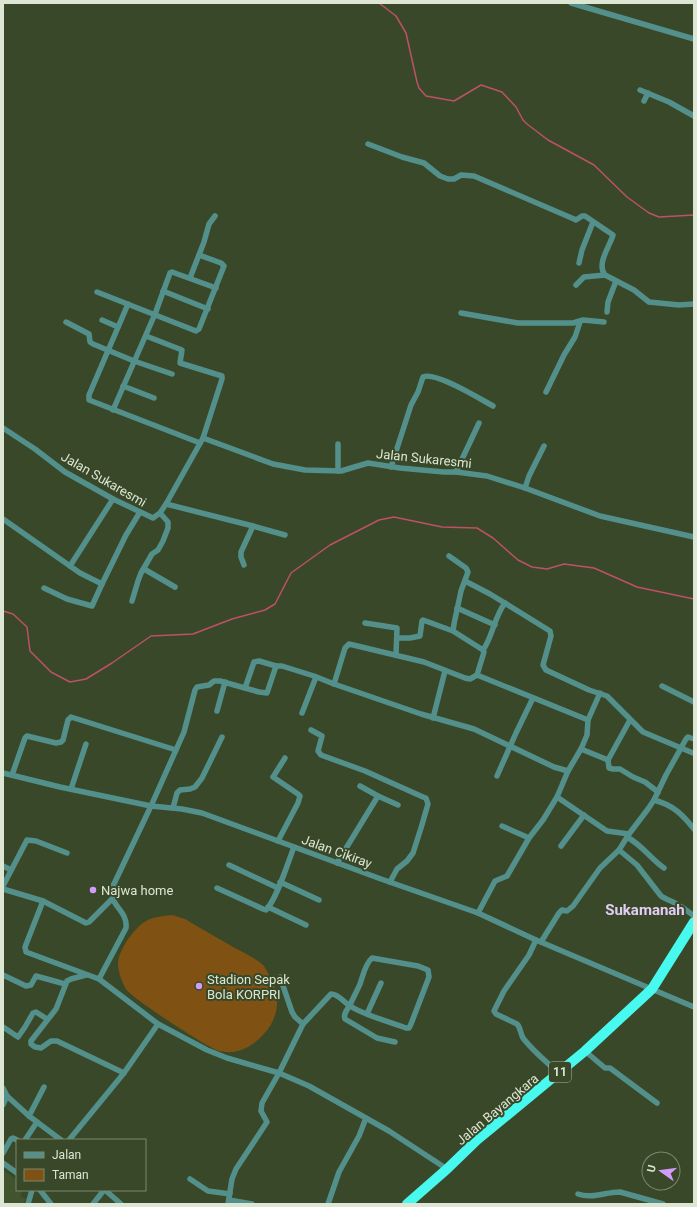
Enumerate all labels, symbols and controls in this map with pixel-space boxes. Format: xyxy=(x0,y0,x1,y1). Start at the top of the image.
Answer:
street label: Jalan Sukaresmi xyxy=(375,446,472,471)
street label: Jalan Sukaresmi xyxy=(58,449,149,510)
street label: Jalan Cikiray xyxy=(300,832,374,871)
place label: Najwa home xyxy=(101,883,173,898)
marker: Najwa home xyxy=(88,885,98,895)
district label: Sukamanah xyxy=(605,901,685,919)
place label: Stadion Sepak Bola KORPRI xyxy=(207,972,290,1002)
marker: Stadion Sepak Bola KORPRI xyxy=(194,981,204,991)
road number: 11 xyxy=(549,1062,571,1082)
street label: Jalan Bayangkara xyxy=(453,1071,541,1148)
legend xyxy=(16,1139,146,1191)
text: Jalan xyxy=(52,1148,81,1162)
north arrow xyxy=(641,1151,681,1191)
text: U xyxy=(645,1164,659,1174)
text: Taman xyxy=(52,1168,89,1182)

